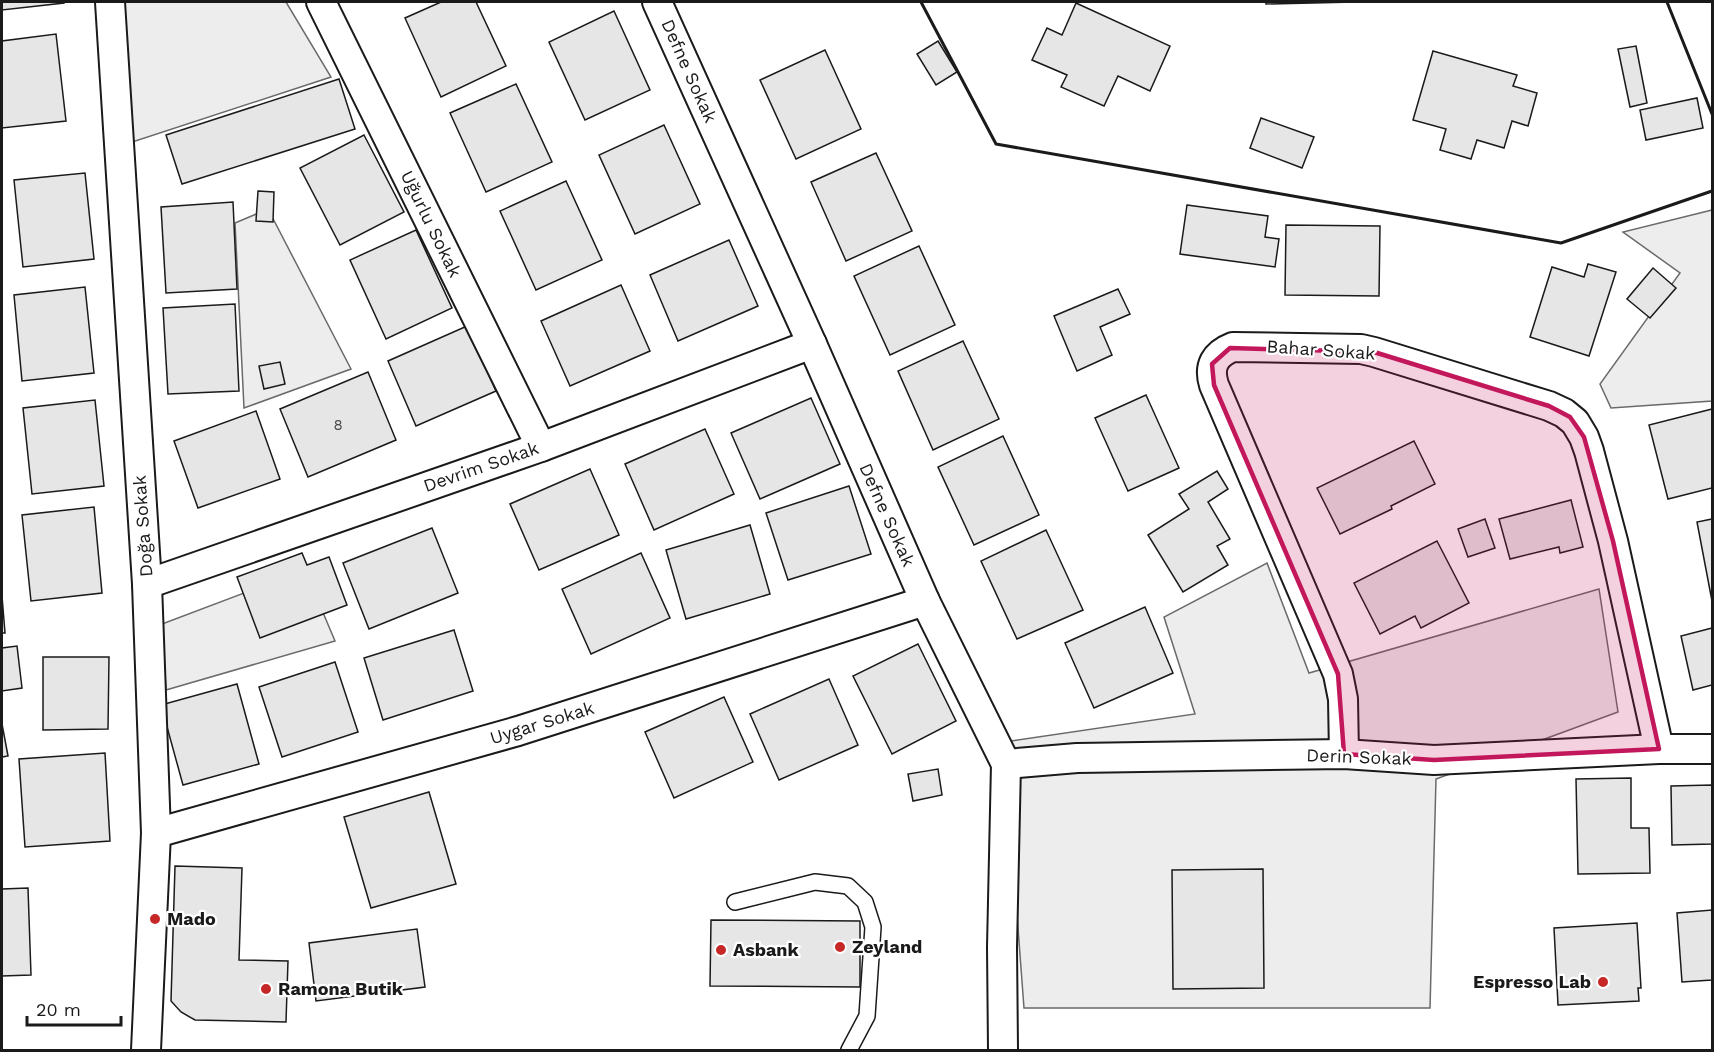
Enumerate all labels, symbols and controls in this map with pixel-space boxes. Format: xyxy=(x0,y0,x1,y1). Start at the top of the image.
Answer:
street label: Defne Sokak xyxy=(657,16,722,126)
street label: Uğurlu Sokak xyxy=(397,167,466,281)
street label: Bahar Sokak xyxy=(1266,335,1376,364)
house number: 8 xyxy=(333,416,343,434)
street label: Devrim Sokak xyxy=(420,437,541,496)
street label: Defne Sokak xyxy=(855,460,920,570)
street label: Doğa Sokak xyxy=(128,474,157,578)
street label: Uygar Sokak xyxy=(487,697,596,748)
street label: Derin Sokak xyxy=(1306,744,1412,769)
place label: Mado xyxy=(167,908,216,929)
marker: Mado xyxy=(148,912,162,926)
place label: Zeyland xyxy=(852,936,922,957)
place label: Asbank xyxy=(733,939,800,960)
marker: Zeyland xyxy=(833,940,847,954)
marker: Asbank xyxy=(714,943,728,957)
place label: Espresso Lab xyxy=(1473,971,1591,992)
marker: Espresso Lab xyxy=(1596,975,1610,989)
place label: Ramona Butik xyxy=(278,978,404,999)
marker: Ramona Butik xyxy=(259,982,273,996)
scale bar xyxy=(27,989,122,1027)
text: 20 m xyxy=(36,999,81,1020)

